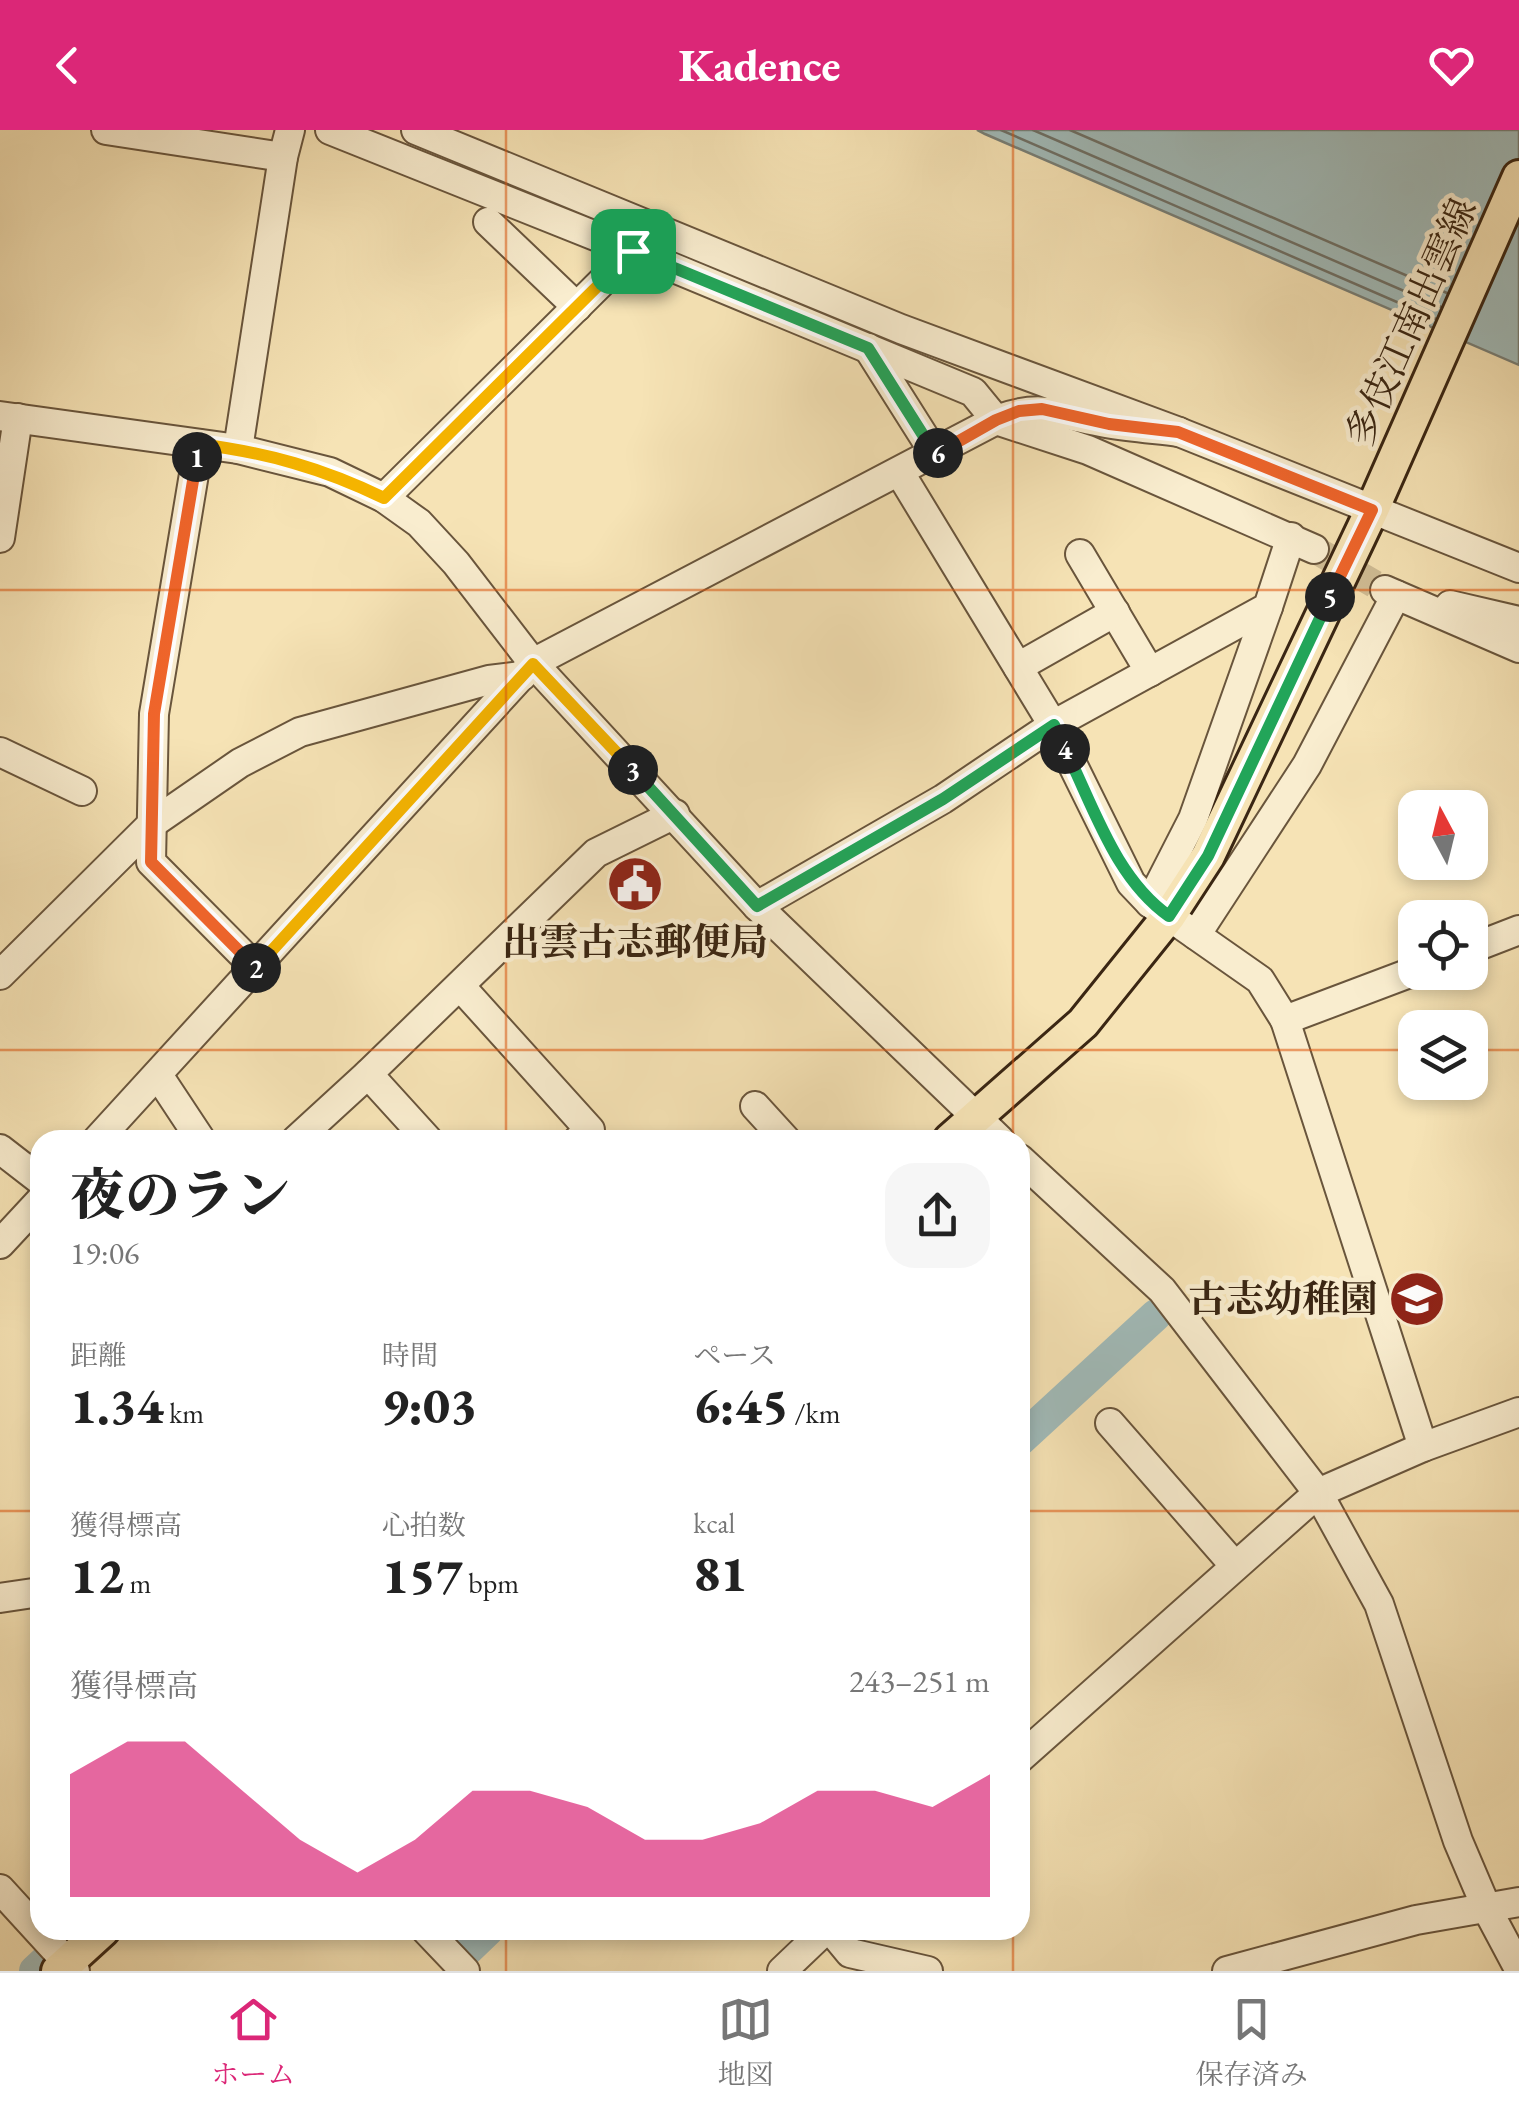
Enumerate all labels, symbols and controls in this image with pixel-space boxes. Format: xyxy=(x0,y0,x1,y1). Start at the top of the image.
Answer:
text: Kadence xyxy=(678,36,841,94)
icon: back xyxy=(40,38,95,93)
icon: heart xyxy=(1424,38,1479,93)
street label: 多伎江南出雲線 xyxy=(1334,190,1487,453)
pin xyxy=(591,209,676,294)
icon: arrive xyxy=(606,224,661,279)
pin: 6 xyxy=(913,428,963,478)
pin: 1 xyxy=(172,432,222,482)
text: 6 xyxy=(931,435,945,471)
text: 1 xyxy=(190,439,204,475)
pin: 5 xyxy=(1305,572,1355,622)
text: 5 xyxy=(1323,579,1337,615)
pin: 4 xyxy=(1040,724,1090,774)
text: 4 xyxy=(1058,731,1072,767)
pin: 3 xyxy=(608,745,658,795)
text: 3 xyxy=(626,752,640,788)
north arrow xyxy=(1398,790,1488,880)
map controls xyxy=(1398,790,1488,1100)
public building icon: 出雲古志郵便局 xyxy=(605,854,665,914)
button: locate xyxy=(1398,900,1488,990)
place label: 出雲古志郵便局 xyxy=(502,917,768,966)
pin: 2 xyxy=(231,943,281,993)
text: 2 xyxy=(249,950,263,986)
button: layers xyxy=(1398,1010,1488,1100)
text: 夜のラン xyxy=(70,1159,290,1230)
button: share xyxy=(885,1163,990,1268)
text: 19:06 xyxy=(70,1232,139,1274)
school or university icon: 古志幼稚園 xyxy=(1387,1269,1447,1329)
place label: 古志幼稚園 xyxy=(1188,1274,1378,1323)
text: 距離 xyxy=(70,1337,126,1373)
text: 時間 xyxy=(382,1337,438,1373)
text: ペース xyxy=(693,1337,776,1373)
text: 1.34 xyxy=(70,1373,164,1438)
text: 9:03 xyxy=(382,1373,477,1438)
text: 6:45 xyxy=(693,1373,789,1438)
text: km xyxy=(164,1395,204,1431)
text: /km xyxy=(789,1395,840,1431)
text: kcal xyxy=(693,1505,735,1541)
text: 獲得標高 xyxy=(70,1507,182,1543)
text: 心拍数 xyxy=(382,1507,466,1543)
text: 81 xyxy=(693,1541,747,1606)
text: 12 xyxy=(70,1543,124,1608)
text: 157 xyxy=(382,1543,463,1608)
text: m xyxy=(124,1565,151,1601)
text: bpm xyxy=(463,1565,519,1601)
text: 243–251 m xyxy=(849,1660,990,1702)
text: 獲得標高 xyxy=(70,1665,198,1707)
tab: ホーム xyxy=(211,1992,295,2092)
tab: 地図 xyxy=(717,1992,774,2092)
tab: 保存済み xyxy=(1196,1992,1308,2092)

